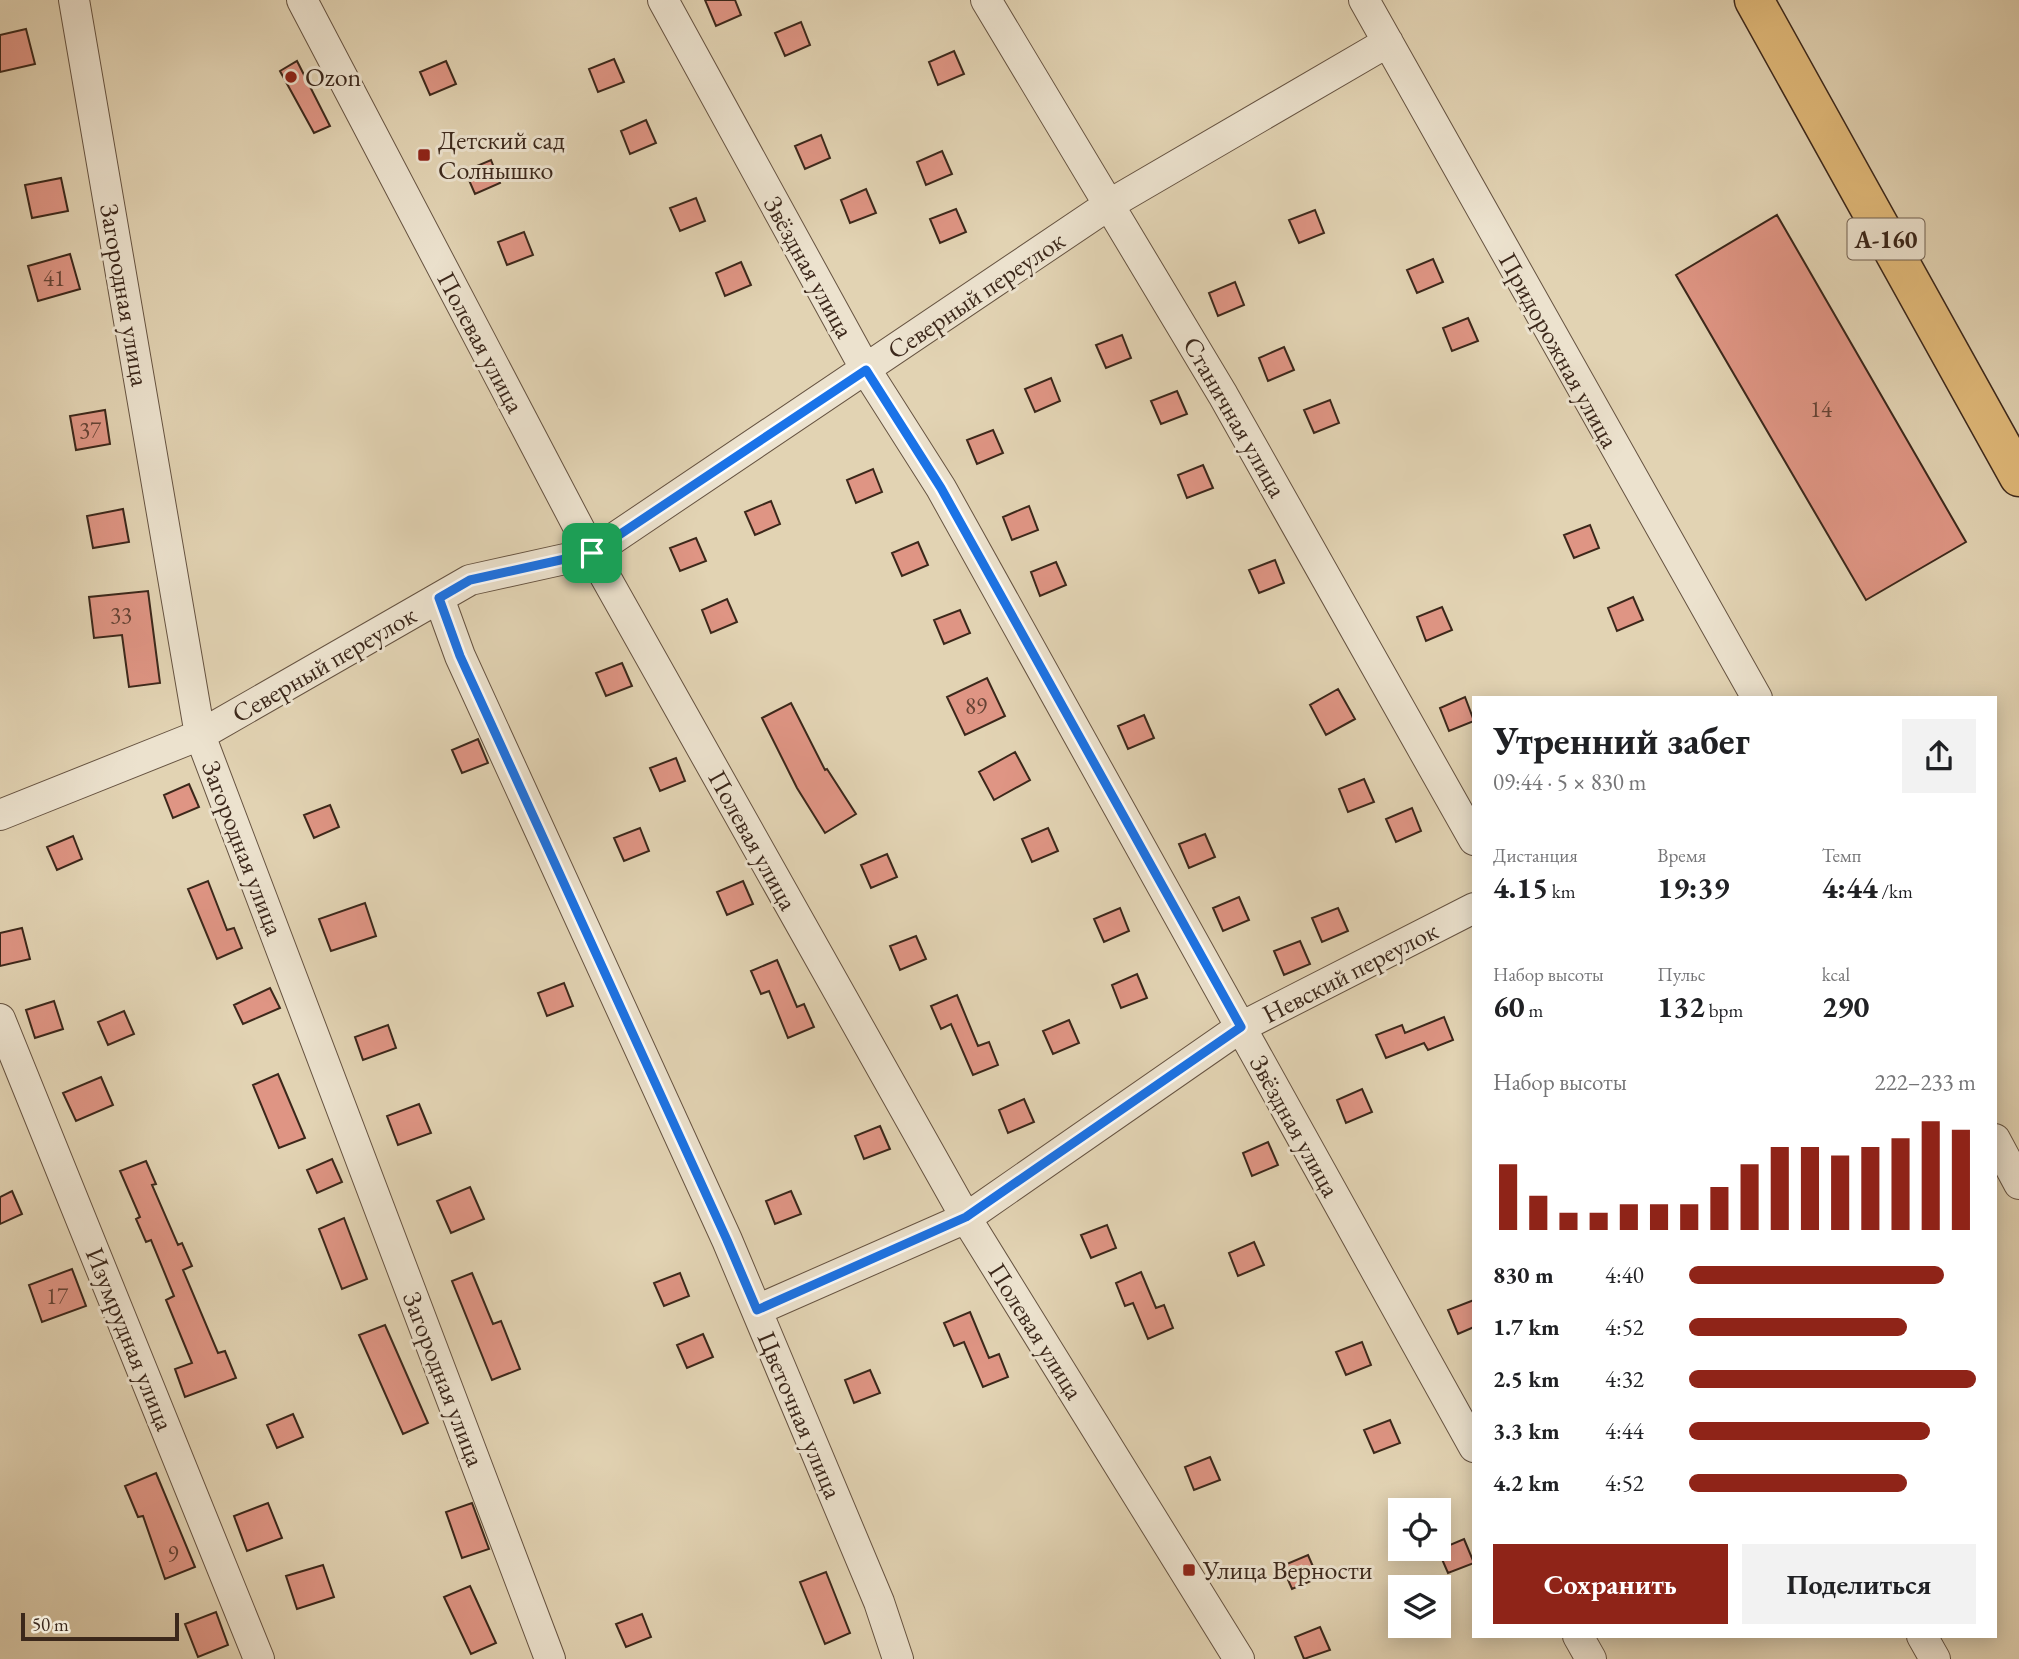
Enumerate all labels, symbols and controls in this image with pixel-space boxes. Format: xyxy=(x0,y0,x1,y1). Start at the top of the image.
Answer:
place label: Ozon xyxy=(305,60,362,94)
marker: Ozon xyxy=(283,69,299,85)
place label: Детский сад Солнышко xyxy=(438,123,565,187)
marker: Детский сад Солнышко xyxy=(416,147,432,163)
street label: Звёздная улица xyxy=(756,190,862,345)
street label: Загородная улица xyxy=(92,201,158,390)
road number: А-160 xyxy=(1848,219,1924,260)
street label: Северный переулок xyxy=(881,223,1072,367)
street label: Придорожная улица xyxy=(1491,246,1627,454)
house number: 41 xyxy=(43,263,65,293)
street label: Полевая улица xyxy=(430,265,533,419)
street label: Станичная улица xyxy=(1175,331,1295,504)
house number: 14 xyxy=(1810,394,1833,424)
house number: 37 xyxy=(79,415,102,445)
pin xyxy=(562,523,622,583)
icon: arrive xyxy=(573,534,611,572)
street label: Северный переулок xyxy=(226,597,423,730)
house number: 33 xyxy=(110,600,132,630)
house number: 89 xyxy=(965,691,987,721)
text: Утренний забег xyxy=(1493,716,1750,765)
button: share xyxy=(1902,719,1976,793)
street label: Загородная улица xyxy=(194,756,292,941)
street label: Полевая улица xyxy=(700,764,806,917)
text: 09:44 · 5 × 830 m xyxy=(1493,767,1646,797)
text: Дистанция xyxy=(1493,843,1578,868)
text: Время xyxy=(1657,843,1706,868)
text: Темп xyxy=(1822,843,1861,868)
text: 4.15 xyxy=(1493,868,1548,907)
text: 19:39 xyxy=(1657,868,1729,907)
text: 4:44 xyxy=(1822,868,1878,907)
text: km xyxy=(1548,879,1576,904)
text: /km xyxy=(1878,879,1913,904)
street label: Невский переулок xyxy=(1256,913,1444,1031)
text: Набор высоты xyxy=(1493,962,1604,987)
text: Пульс xyxy=(1657,962,1705,987)
text: kcal xyxy=(1822,962,1850,987)
text: 60 xyxy=(1493,987,1525,1026)
text: 132 xyxy=(1657,987,1705,1026)
text: 290 xyxy=(1822,987,1869,1026)
text: m xyxy=(1525,998,1543,1023)
text: bpm xyxy=(1705,998,1743,1023)
street label: Звёздная улица xyxy=(1242,1049,1348,1204)
text: Набор высоты xyxy=(1493,1067,1627,1097)
text: 222–233 m xyxy=(1875,1067,1976,1097)
street label: Изумрудная улица xyxy=(78,1242,183,1436)
street label: Полевая улица xyxy=(980,1256,1092,1406)
text: 830 m xyxy=(1493,1260,1554,1290)
text: 4:40 xyxy=(1605,1260,1644,1290)
house number: 17 xyxy=(46,1281,69,1311)
street label: Загородная улица xyxy=(395,1287,493,1472)
text: 1.7 km xyxy=(1493,1312,1560,1342)
text: 4:52 xyxy=(1605,1312,1644,1342)
street label: Цветочная улица xyxy=(750,1326,851,1504)
text: 2.5 km xyxy=(1493,1364,1560,1394)
text: 4:32 xyxy=(1605,1364,1644,1394)
text: 3.3 km xyxy=(1493,1416,1560,1446)
text: 4:44 xyxy=(1605,1416,1644,1446)
text: 4.2 km xyxy=(1493,1468,1560,1498)
text: 4:52 xyxy=(1605,1468,1644,1498)
map controls xyxy=(1388,1498,1451,1638)
button: locate xyxy=(1388,1498,1451,1561)
house number: 9 xyxy=(167,1539,179,1569)
button: Сохранить xyxy=(1493,1544,1728,1624)
button: Поделиться xyxy=(1742,1544,1976,1624)
place label: Улица Верности xyxy=(1202,1553,1373,1587)
marker: Улица Верности xyxy=(1181,1562,1197,1578)
button: layers xyxy=(1388,1575,1451,1638)
scale bar xyxy=(21,1610,178,1642)
text: 50 m xyxy=(32,1612,69,1637)

